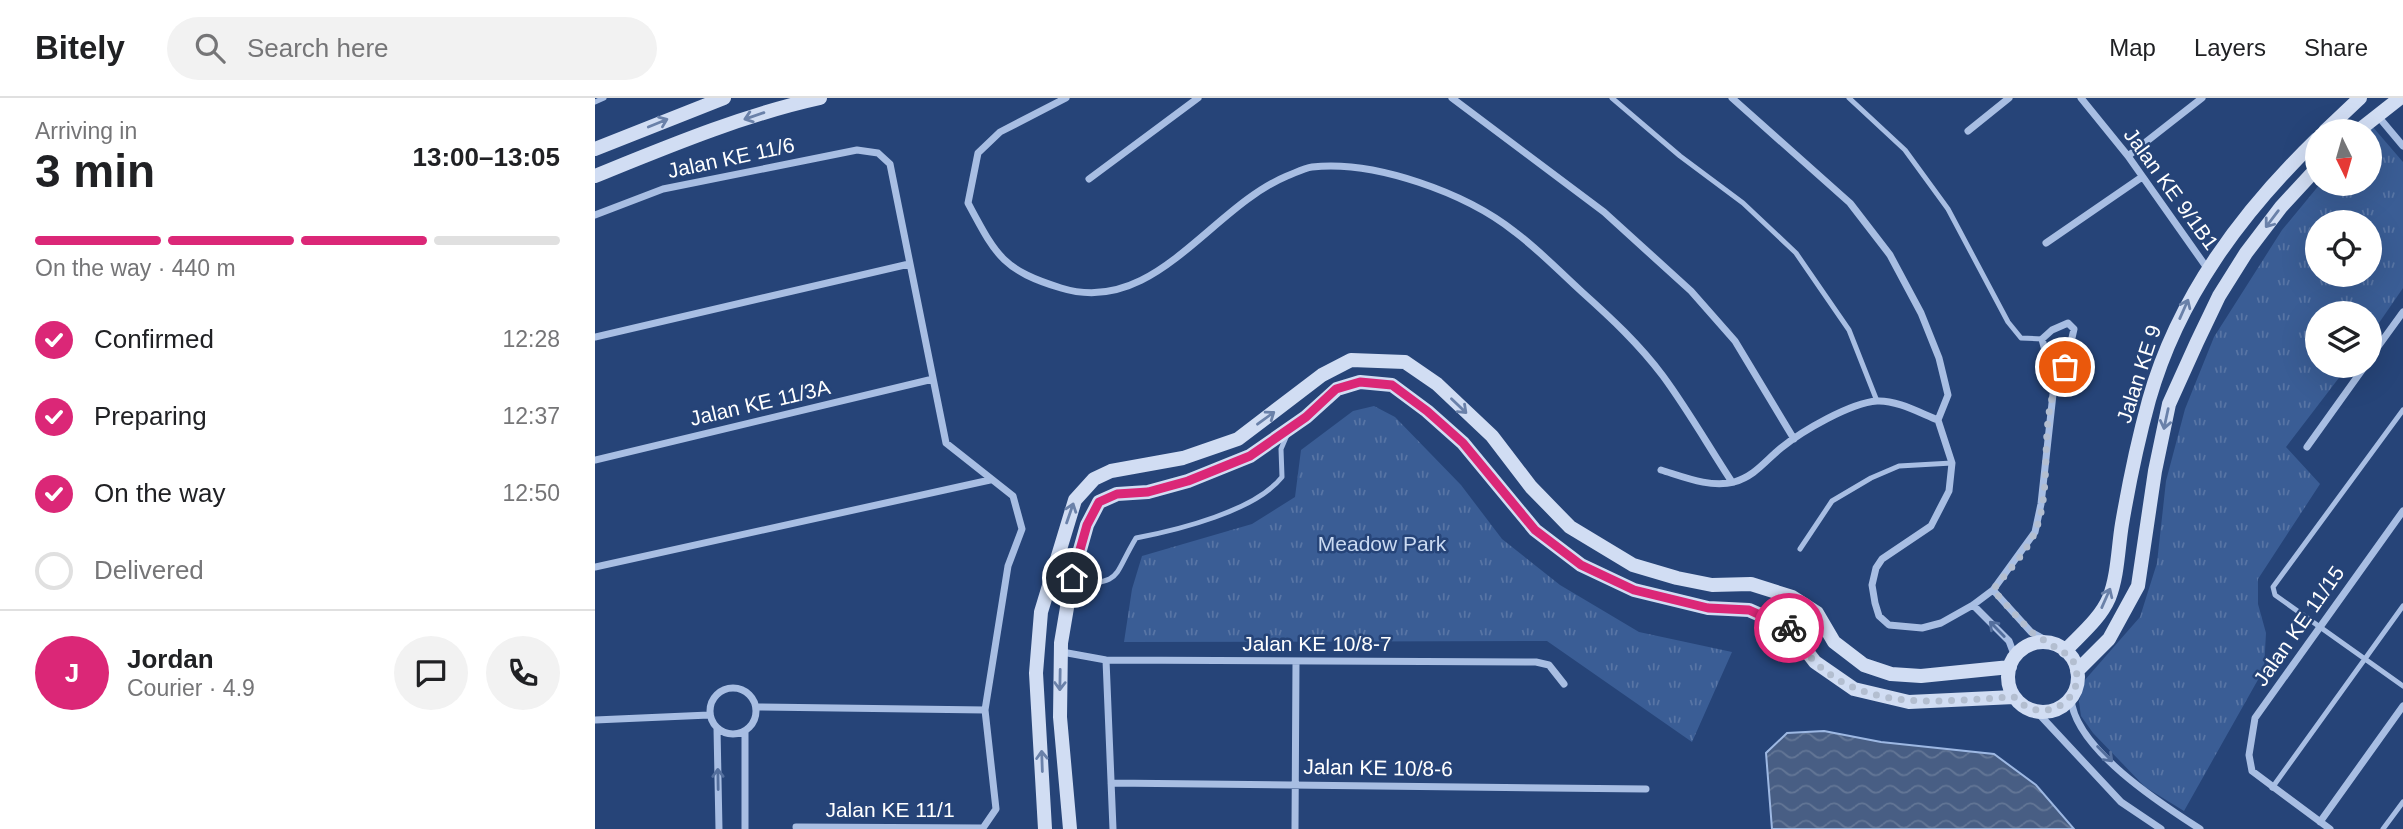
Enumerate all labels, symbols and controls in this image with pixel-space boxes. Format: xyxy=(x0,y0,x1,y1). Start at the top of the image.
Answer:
search box xyxy=(167,17,657,80)
text: Bitely xyxy=(35,29,125,66)
icon: search xyxy=(191,29,229,67)
text: Search here xyxy=(247,33,389,63)
text: Map xyxy=(2109,34,2156,61)
text: Layers xyxy=(2194,34,2266,61)
text: Share xyxy=(2304,34,2368,61)
one-way arrow xyxy=(744,111,766,123)
one-way arrow xyxy=(647,116,669,129)
text: Arriving in xyxy=(35,118,137,144)
north arrow xyxy=(2305,119,2382,196)
map controls xyxy=(2305,119,2382,378)
street label: Jalan KE 9/1B1 xyxy=(2120,123,2223,254)
street label: Jalan KE 11/6 xyxy=(665,133,796,182)
text: 13:00–13:05 xyxy=(413,142,560,172)
text: 3 min xyxy=(35,145,155,197)
one-way arrow xyxy=(2264,210,2279,228)
button: locate xyxy=(2305,210,2382,287)
text: On the way · 440 m xyxy=(35,255,236,281)
one-way arrow xyxy=(2178,298,2191,320)
button: layers xyxy=(2305,301,2382,378)
icon: check xyxy=(35,321,73,359)
street label: Jalan KE 9 xyxy=(2112,322,2165,426)
text: Confirmed xyxy=(94,324,214,354)
text: 12:28 xyxy=(502,326,560,352)
pin xyxy=(2035,337,2095,397)
icon: bag xyxy=(2046,348,2084,386)
street label: Jalan KE 11/3A xyxy=(688,375,832,430)
one-way arrow xyxy=(1451,397,1468,414)
icon: check xyxy=(35,398,73,436)
text: Preparing xyxy=(94,401,207,431)
text: 12:37 xyxy=(502,403,560,429)
one-way arrow xyxy=(2158,407,2172,430)
one-way arrow xyxy=(1256,411,1275,425)
icon: check xyxy=(35,475,73,513)
text: On the way xyxy=(94,478,226,508)
text: 12:50 xyxy=(502,480,560,506)
one-way arrow xyxy=(1065,503,1077,525)
park label: Meadow Park xyxy=(1318,532,1447,555)
pin xyxy=(1042,548,1102,608)
text: Delivered xyxy=(94,555,204,585)
icon: home xyxy=(1053,559,1091,597)
street label: Jalan KE 11/15 xyxy=(2249,561,2348,690)
one-way arrow xyxy=(2101,588,2114,609)
courier xyxy=(1754,593,1824,663)
icon: bike xyxy=(1770,609,1808,647)
one-way arrow xyxy=(1988,621,2005,638)
street label: Jalan KE 10/8-7 xyxy=(1242,632,1392,655)
button: chat xyxy=(394,636,468,710)
button: phone xyxy=(486,636,560,710)
text: Jordan xyxy=(127,644,214,674)
text: J xyxy=(65,658,79,688)
one-way arrow xyxy=(1054,668,1067,691)
text: Courier · 4.9 xyxy=(127,675,255,701)
one-way arrow xyxy=(2096,746,2113,763)
one-way arrow xyxy=(1035,750,1048,773)
street label: Jalan KE 10/8-6 xyxy=(1303,755,1453,780)
one-way arrow xyxy=(711,767,724,790)
street label: Jalan KE 11/1 xyxy=(825,798,955,821)

